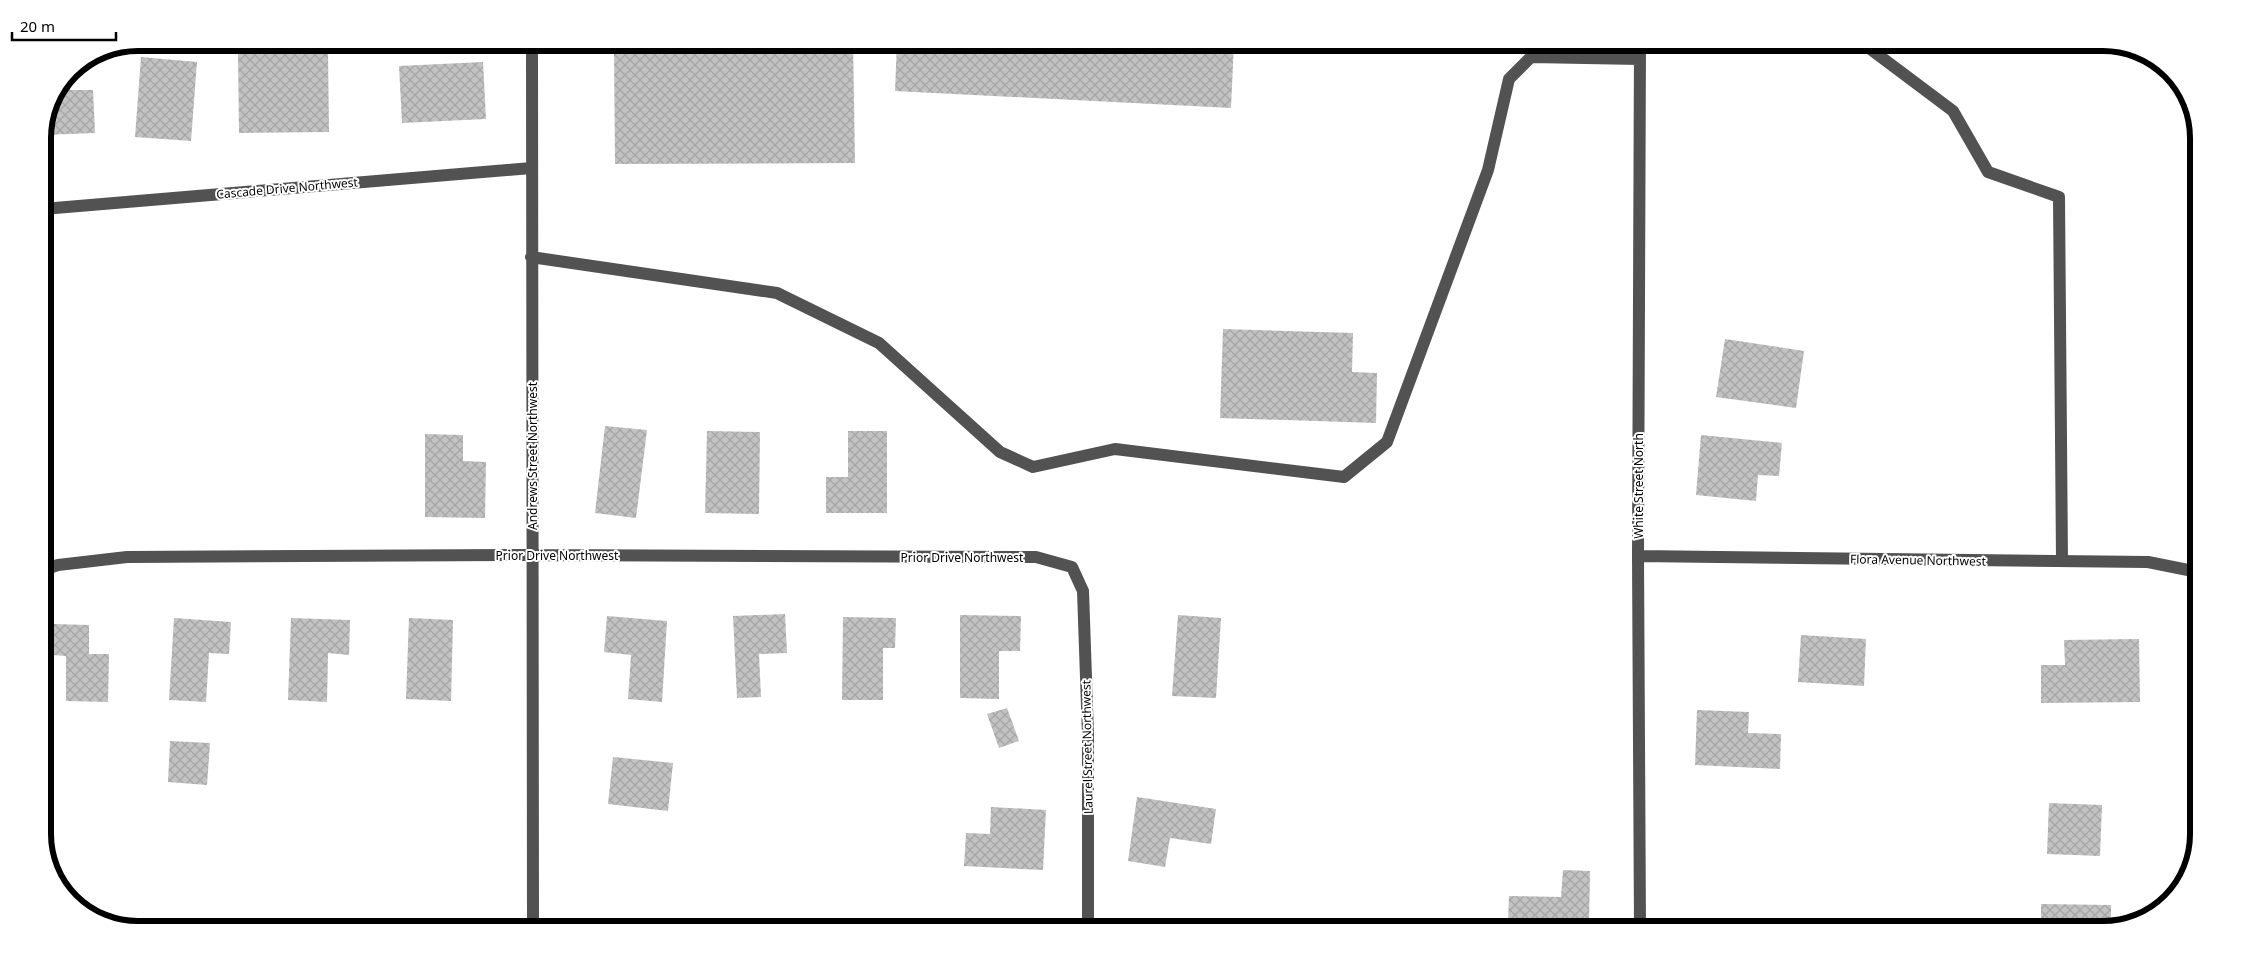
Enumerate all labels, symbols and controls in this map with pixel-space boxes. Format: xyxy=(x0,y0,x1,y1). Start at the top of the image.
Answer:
scale bar xyxy=(12,10,116,42)
text: 20 m xyxy=(20,16,55,36)
street label: Cascade Drive Northwest xyxy=(216,173,359,203)
street label: Andrews Street Northwest xyxy=(524,381,541,530)
street label: White Street North xyxy=(1630,433,1647,539)
street label: Prior Drive Northwest xyxy=(496,547,619,564)
street label: Prior Drive Northwest xyxy=(901,549,1024,566)
street label: Flora Avenue Northwest xyxy=(1850,550,1987,570)
street label: Laurel Street Northwest xyxy=(1077,679,1097,814)

